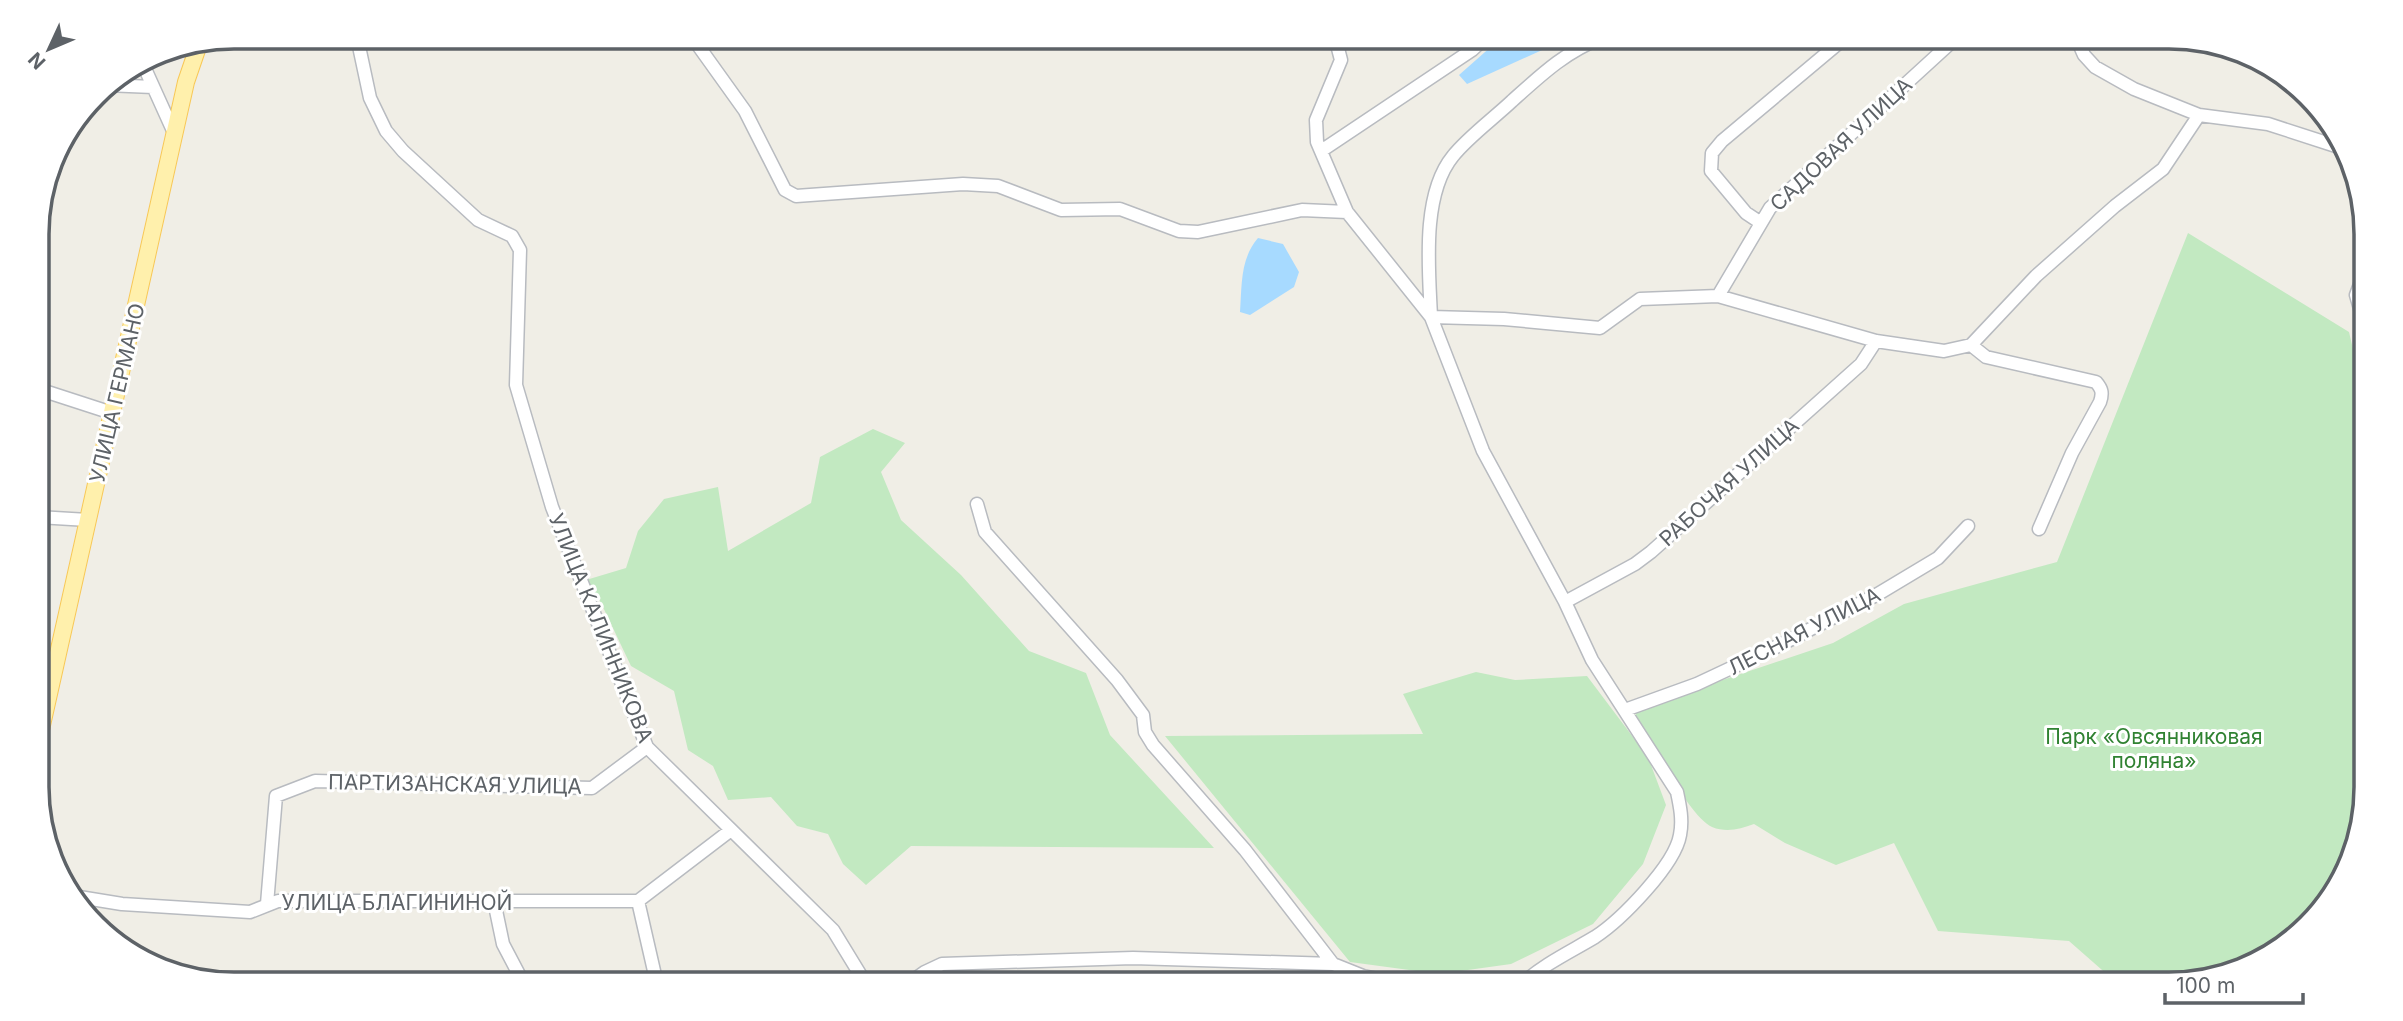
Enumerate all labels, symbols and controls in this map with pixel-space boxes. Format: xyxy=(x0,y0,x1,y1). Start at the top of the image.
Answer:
north arrow xyxy=(14,14,84,84)
text: N xyxy=(24,47,50,74)
street label: САДОВАЯ УЛИЦА xyxy=(1765,72,1917,216)
street label: УЛИЦА ГЕРМАНО xyxy=(84,301,150,485)
street label: РАБОЧАЯ УЛИЦА xyxy=(1654,413,1804,551)
street label: УЛИЦА КАЛИННИКОВА xyxy=(544,510,658,746)
street label: ЛЕСНАЯ УЛИЦА xyxy=(1724,582,1884,680)
park label: Парк «Овсянниковая поляна» xyxy=(2045,724,2263,773)
street label: ПАРТИЗАНСКАЯ УЛИЦА xyxy=(328,769,582,799)
street label: УЛИЦА БЛАГИНИНОЙ xyxy=(282,889,512,915)
scale bar xyxy=(2165,962,2303,1006)
text: 100 m xyxy=(2176,973,2235,998)

